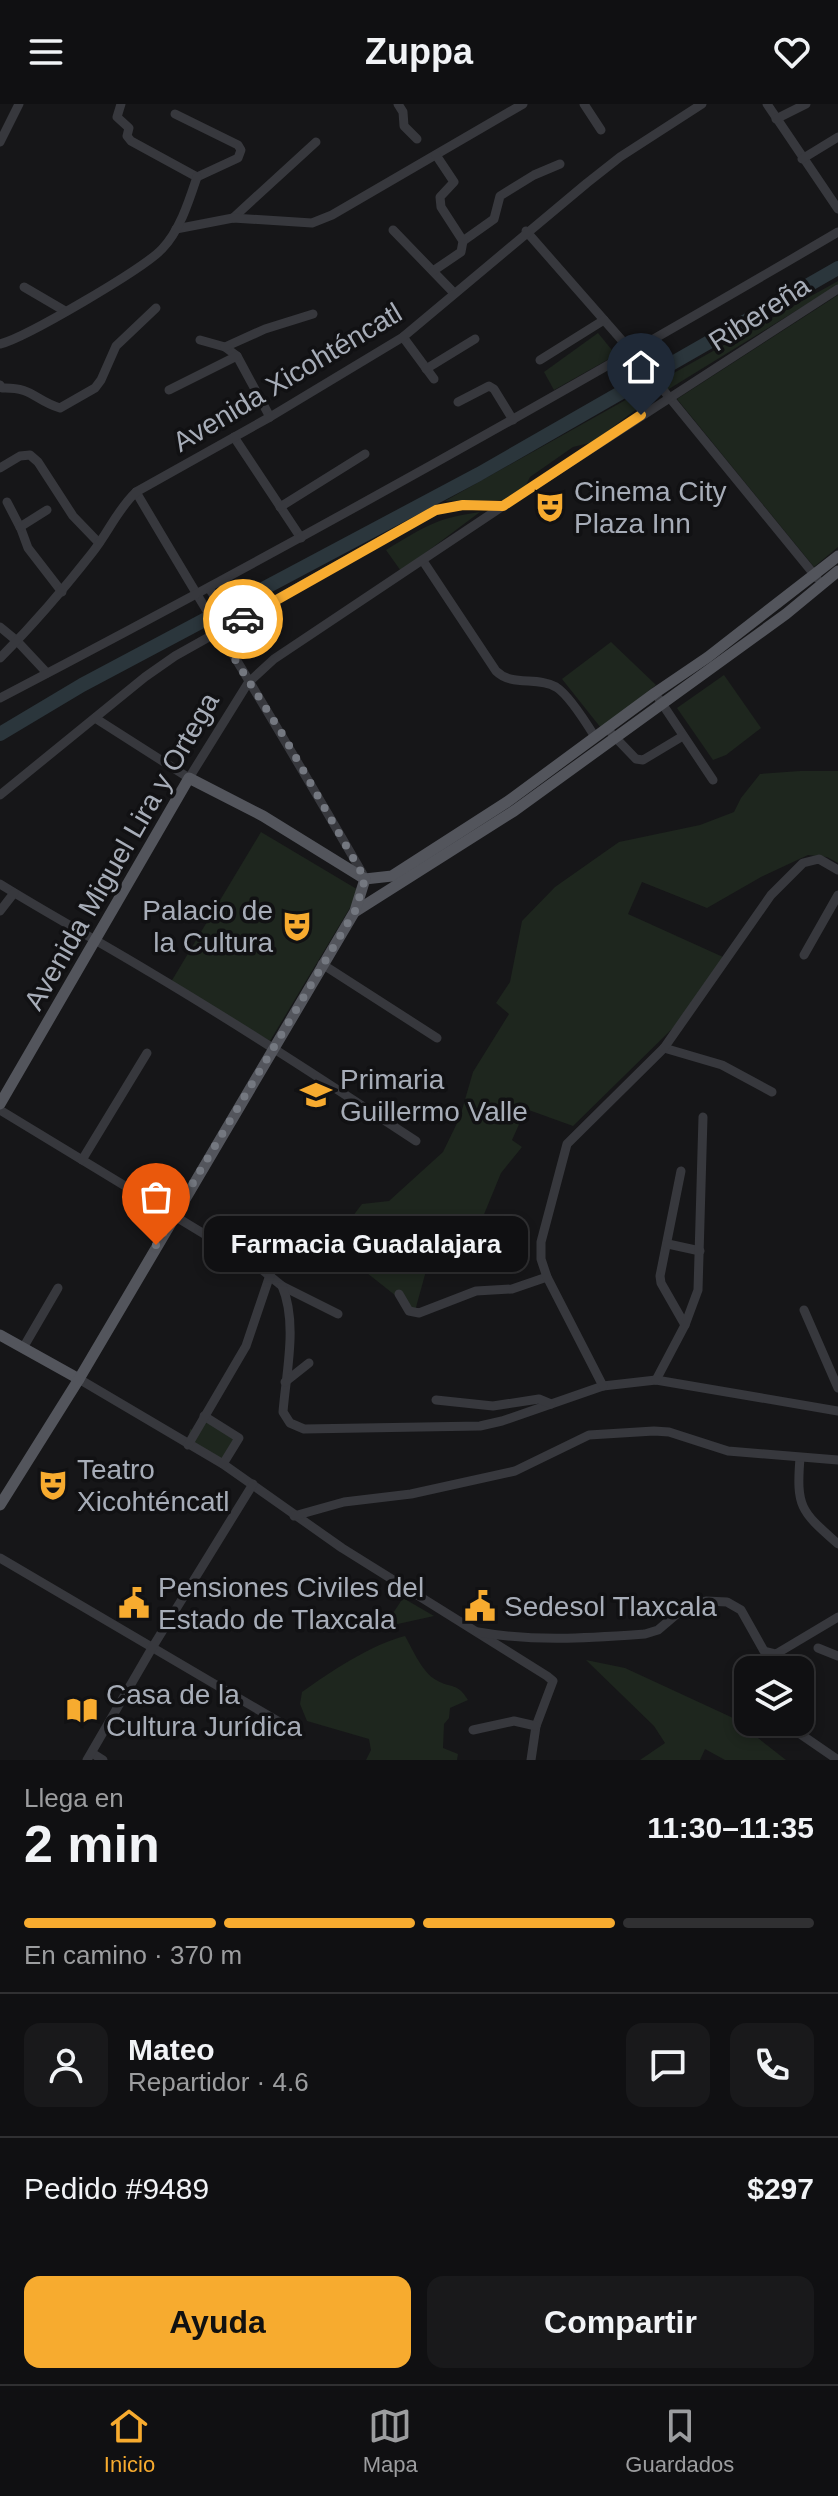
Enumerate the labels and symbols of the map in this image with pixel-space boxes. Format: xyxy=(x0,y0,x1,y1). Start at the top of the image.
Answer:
street label: Ribereña xyxy=(703,269,816,357)
street label: Avenida Xicohténcatl xyxy=(167,297,407,458)
pin xyxy=(607,333,675,415)
place label: Cinema City Plaza Inn xyxy=(574,476,726,539)
theatre icon: Cinema City Plaza Inn xyxy=(533,490,567,524)
courier xyxy=(203,579,283,659)
street label: Avenida Miguel Lira y Ortega xyxy=(18,687,225,1015)
place label: Palacio de la Cultura xyxy=(142,895,273,958)
theatre icon: Palacio de la Cultura xyxy=(280,909,314,943)
place label: Primaria Guillermo Valle xyxy=(340,1064,528,1127)
school or university icon: Primaria Guillermo Valle xyxy=(299,1078,333,1112)
pin xyxy=(122,1163,190,1245)
callout: Farmacia Guadalajara xyxy=(204,1217,528,1273)
place label: Teatro Xicohténcatl xyxy=(77,1454,230,1517)
theatre icon: Teatro Xicohténcatl xyxy=(36,1468,70,1502)
place label: Pensiones Civiles del Estado de Tlaxcala xyxy=(158,1572,424,1635)
public building icon: Pensiones Civiles del Estado de Tlaxcala xyxy=(117,1586,151,1620)
public building icon: Sedesol Tlaxcala xyxy=(463,1589,497,1623)
place label: Sedesol Tlaxcala xyxy=(504,1591,717,1622)
place label: Casa de la Cultura Jurídica xyxy=(106,1679,303,1742)
library icon: Casa de la Cultura Jurídica xyxy=(65,1693,99,1727)

